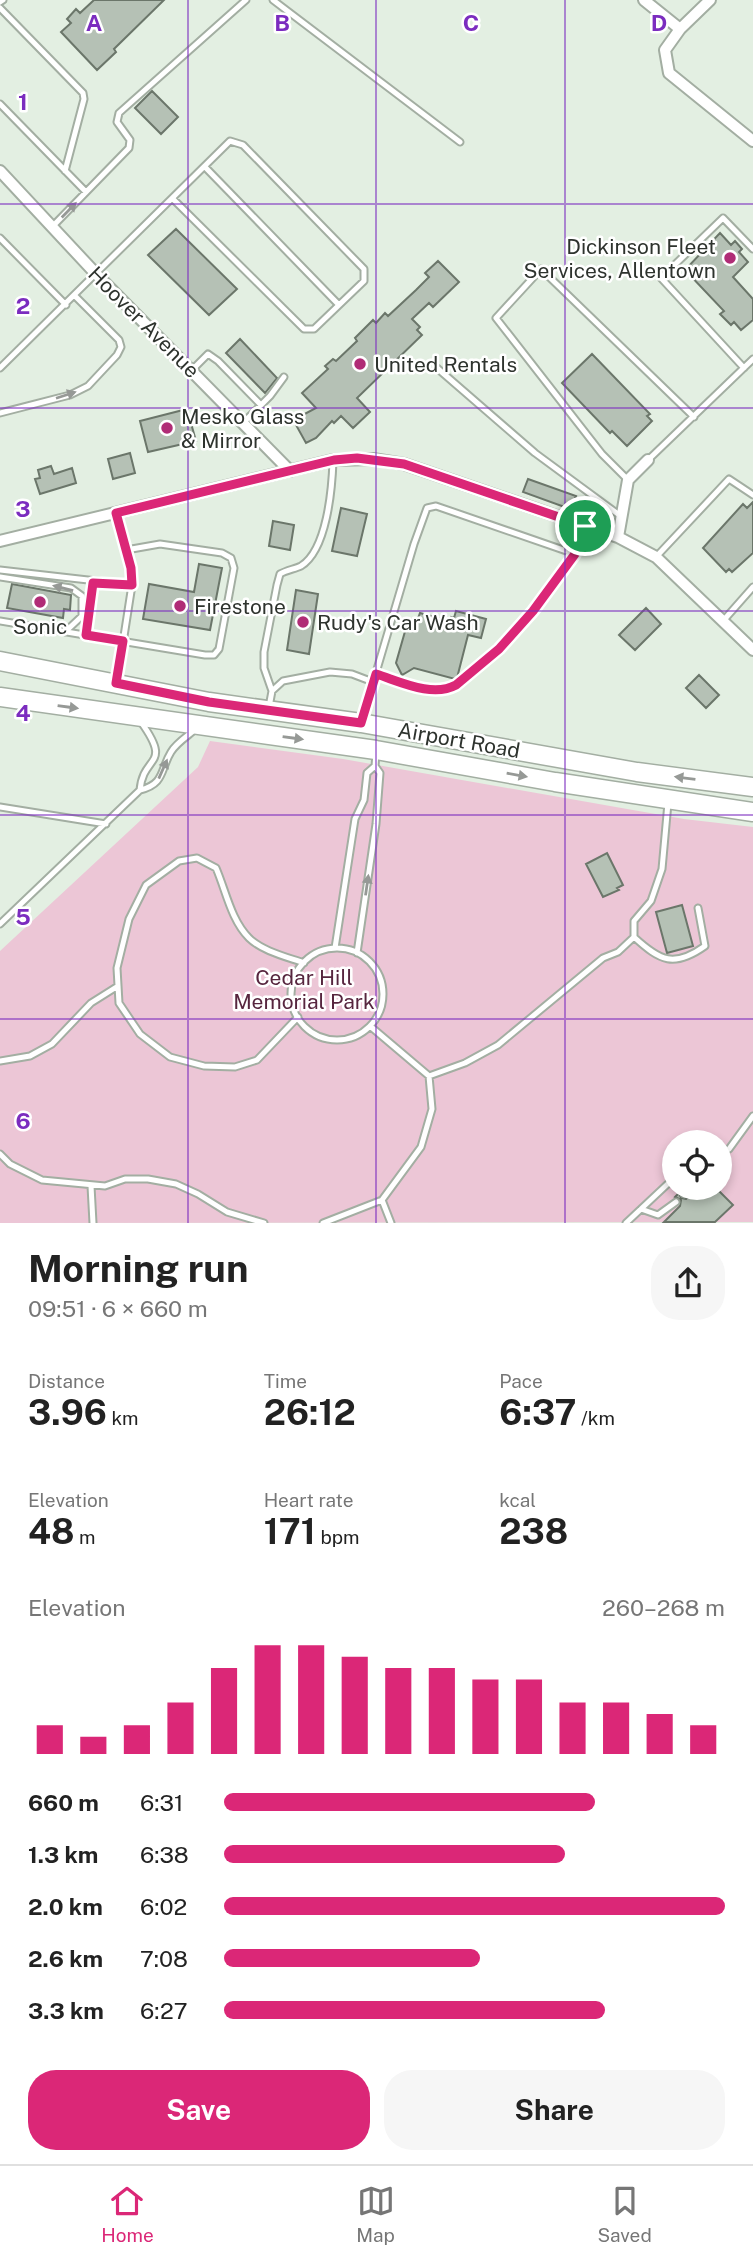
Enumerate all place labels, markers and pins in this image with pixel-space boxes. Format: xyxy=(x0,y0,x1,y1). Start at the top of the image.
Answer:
place label: Dickinson Fleet Services, Allentown xyxy=(523,234,716,283)
marker: Dickinson Fleet Services, Allentown xyxy=(722,250,738,266)
place label: United Rentals xyxy=(374,352,517,377)
marker: United Rentals xyxy=(352,356,368,372)
place label: Mesko Glass & Mirror xyxy=(181,404,304,453)
marker: Mesko Glass & Mirror xyxy=(159,420,175,436)
pin xyxy=(555,496,615,556)
marker: Sonic xyxy=(32,594,48,610)
place label: Firestone xyxy=(194,594,286,619)
marker: Firestone xyxy=(172,598,188,614)
place label: Rudy's Car Wash xyxy=(317,610,479,635)
place label: Sonic xyxy=(13,614,67,639)
marker: Rudy's Car Wash xyxy=(295,614,311,630)

